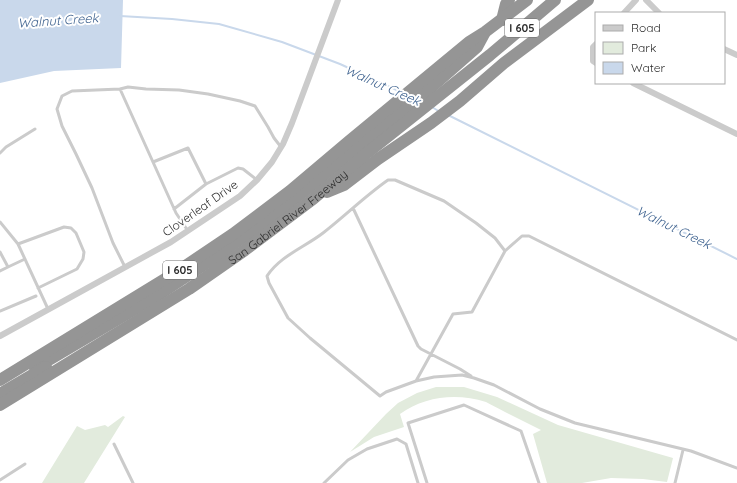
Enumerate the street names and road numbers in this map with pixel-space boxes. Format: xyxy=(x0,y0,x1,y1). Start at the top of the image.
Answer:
road number: I 605 xyxy=(505,19,539,37)
street label: San Gabriel River Freeway xyxy=(225,166,350,267)
street label: Cloverleaf Drive xyxy=(159,176,241,240)
road number: I 605 xyxy=(163,261,197,279)

